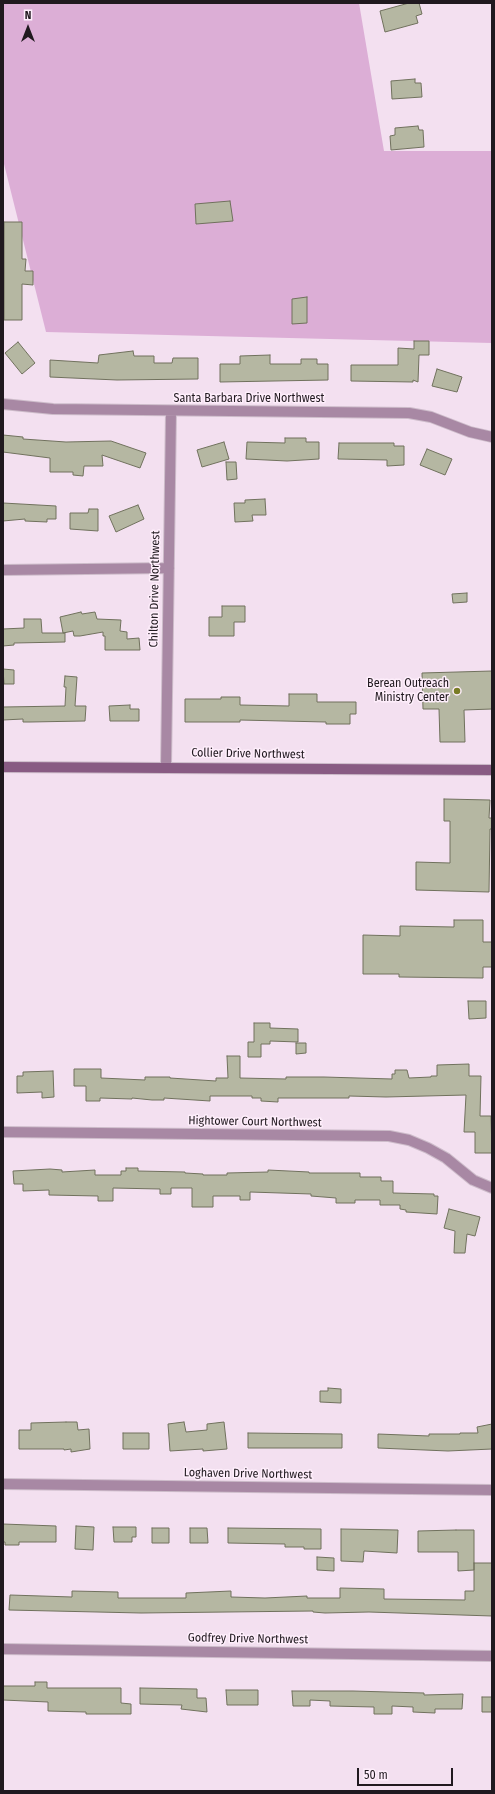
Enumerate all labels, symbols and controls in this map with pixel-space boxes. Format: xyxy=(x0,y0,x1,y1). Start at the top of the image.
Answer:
north arrow xyxy=(8,8,48,48)
text: N xyxy=(25,9,31,22)
street label: Santa Barbara Drive Northwest xyxy=(173,392,325,406)
street label: Chilton Drive Northwest xyxy=(147,530,163,648)
place label: Berean Outreach Ministry Center xyxy=(367,677,449,705)
marker: Berean Outreach Ministry Center xyxy=(452,686,462,696)
street label: Collier Drive Northwest xyxy=(191,746,305,762)
street label: Hightower Court Northwest xyxy=(188,1114,322,1130)
street label: Loghaven Drive Northwest xyxy=(184,1466,312,1482)
street label: Godfrey Drive Northwest xyxy=(188,1631,308,1647)
scale bar xyxy=(359,1760,455,1786)
text: 50 m xyxy=(364,1768,388,1782)

